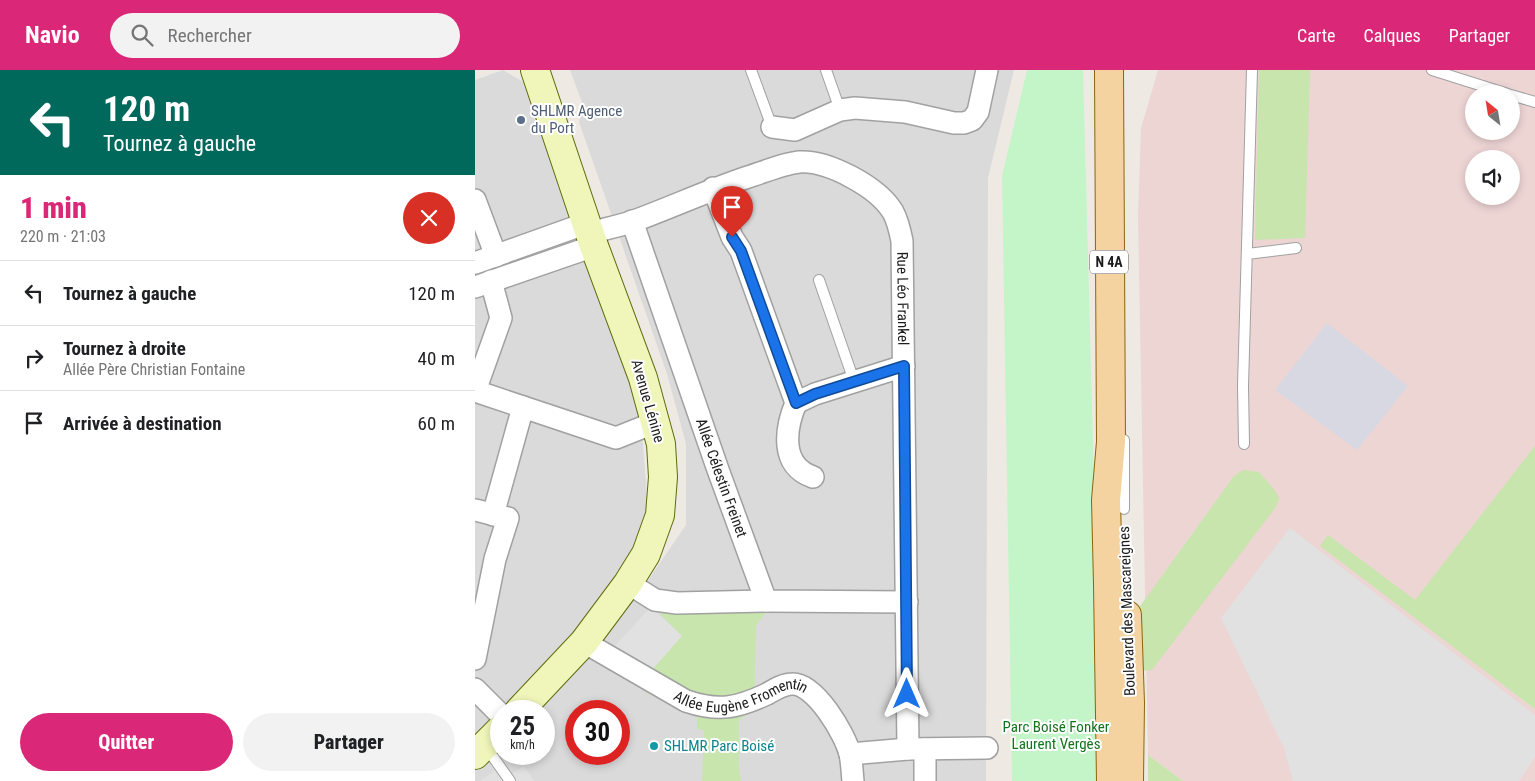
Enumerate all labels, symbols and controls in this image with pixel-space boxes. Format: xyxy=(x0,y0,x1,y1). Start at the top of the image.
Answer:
search box xyxy=(110,13,460,58)
text: Navio xyxy=(25,21,80,49)
icon: search xyxy=(128,21,156,49)
text: Rechercher xyxy=(168,24,252,47)
text: Carte xyxy=(1297,25,1336,46)
text: Calques xyxy=(1364,25,1421,46)
text: Partager xyxy=(1449,25,1510,46)
north arrow xyxy=(1465,85,1520,140)
map controls xyxy=(1465,85,1520,205)
text: 120 m xyxy=(103,89,190,130)
icon: left xyxy=(20,90,85,155)
place label: SHLMR Agence du Port xyxy=(531,102,622,137)
marker: SHLMR Agence du Port xyxy=(515,114,527,126)
text: Tournez à gauche xyxy=(103,131,256,156)
button: sound xyxy=(1465,150,1520,205)
pin xyxy=(711,186,753,237)
text: 1 min xyxy=(20,190,87,225)
button: close xyxy=(403,192,455,244)
icon: arrive xyxy=(718,193,746,221)
text: 220 m · 21:03 xyxy=(20,227,106,246)
road number: N 4A xyxy=(1090,250,1128,273)
street label: Rue Léo Frankel xyxy=(893,251,912,345)
icon: left xyxy=(20,279,48,307)
text: Tournez à gauche xyxy=(63,282,196,305)
text: 120 m xyxy=(408,282,455,305)
text: Tournez à droite xyxy=(63,337,186,360)
icon: right xyxy=(20,344,48,372)
text: 40 m xyxy=(418,347,455,370)
street label: Avenue Lénine xyxy=(628,357,668,445)
text: Allée Père Christian Fontaine xyxy=(63,360,245,379)
icon: arrive xyxy=(20,409,48,437)
text: Arrivée à destination xyxy=(63,412,222,435)
text: 60 m xyxy=(418,412,455,435)
street label: Allée Célestin Freinet xyxy=(692,416,751,540)
street label: Boulevard des Mascareignes xyxy=(1115,526,1139,696)
position arrow xyxy=(880,667,932,719)
street label: Allée Eugène Fromentin xyxy=(671,675,811,716)
speed limit sign: 30 xyxy=(565,700,630,765)
text: 25 xyxy=(510,712,535,741)
button: Quitter xyxy=(20,713,233,771)
button: Partager xyxy=(243,713,455,771)
park label: Parc Boisé Fonker Laurent Vergès xyxy=(1003,718,1110,753)
place label: SHLMR Parc Boisé xyxy=(664,737,774,755)
text: km/h xyxy=(510,738,535,752)
marker: SHLMR Parc Boisé xyxy=(648,740,660,752)

